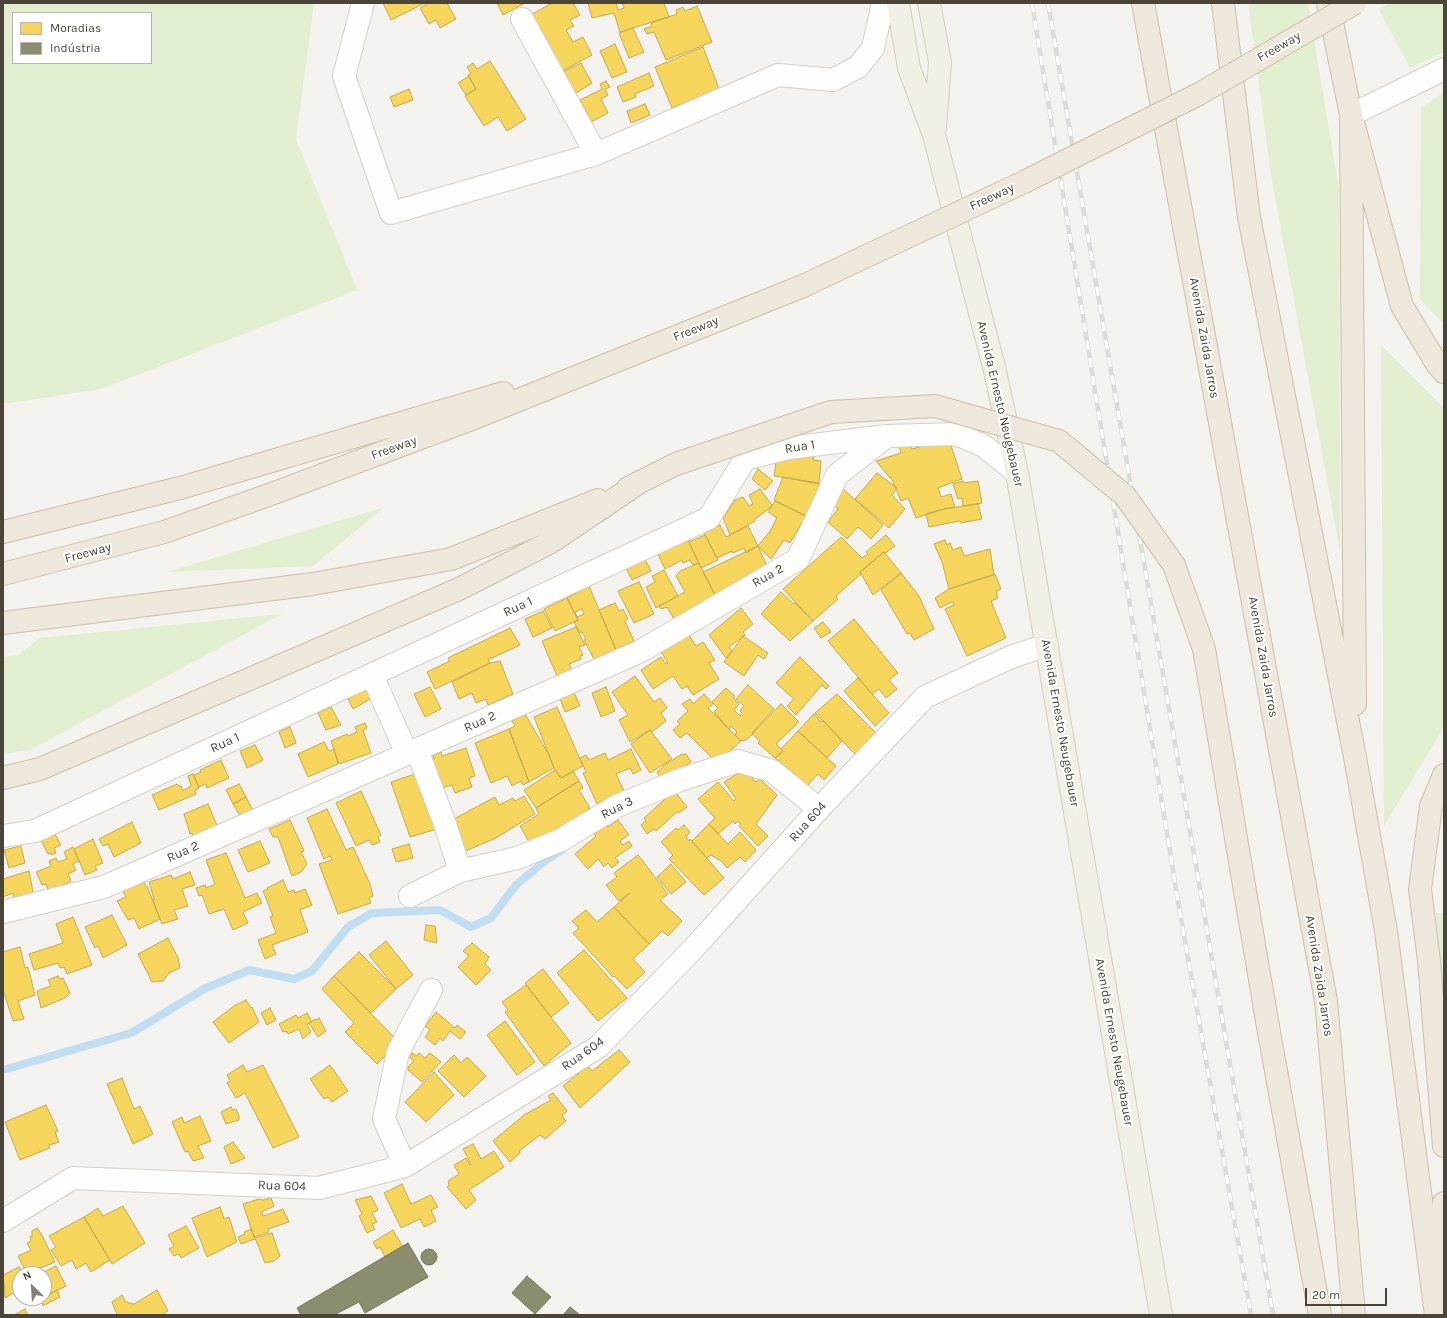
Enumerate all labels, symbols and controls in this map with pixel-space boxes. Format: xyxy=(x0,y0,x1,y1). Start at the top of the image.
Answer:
legend xyxy=(12,12,152,64)
text: Moradias xyxy=(50,21,101,35)
street label: Freeway xyxy=(1255,28,1303,66)
text: Indústria xyxy=(50,41,100,55)
street label: Freeway xyxy=(967,180,1017,214)
street label: Avenida Zaida Jarros xyxy=(1186,276,1222,400)
street label: Freeway xyxy=(671,313,721,345)
street label: Avenida Ernesto Neugebauer xyxy=(973,319,1027,489)
street label: Freeway xyxy=(369,433,419,463)
street label: Rua 1 xyxy=(784,437,816,457)
street label: Freeway xyxy=(63,539,113,567)
street label: Rua 2 xyxy=(750,561,786,591)
street label: Rua 1 xyxy=(501,594,535,620)
street label: Avenida Zaida Jarros xyxy=(1245,595,1281,719)
street label: Avenida Ernesto Neugebauer xyxy=(1038,638,1082,808)
street label: Rua 2 xyxy=(461,708,499,736)
street label: Rua 1 xyxy=(208,730,242,756)
street label: Rua 3 xyxy=(598,793,636,823)
street label: Rua 604 xyxy=(786,799,830,845)
street label: Rua 2 xyxy=(164,838,202,866)
street label: Avenida Zaida Jarros xyxy=(1302,914,1336,1038)
street label: Avenida Ernesto Neugebauer xyxy=(1092,957,1136,1127)
street label: Rua 604 xyxy=(559,1034,607,1074)
street label: Rua 604 xyxy=(257,1177,307,1195)
north arrow xyxy=(12,1266,52,1306)
text: N xyxy=(21,1268,33,1283)
scale bar xyxy=(1307,1280,1389,1306)
text: 20 m xyxy=(1312,1288,1340,1302)

